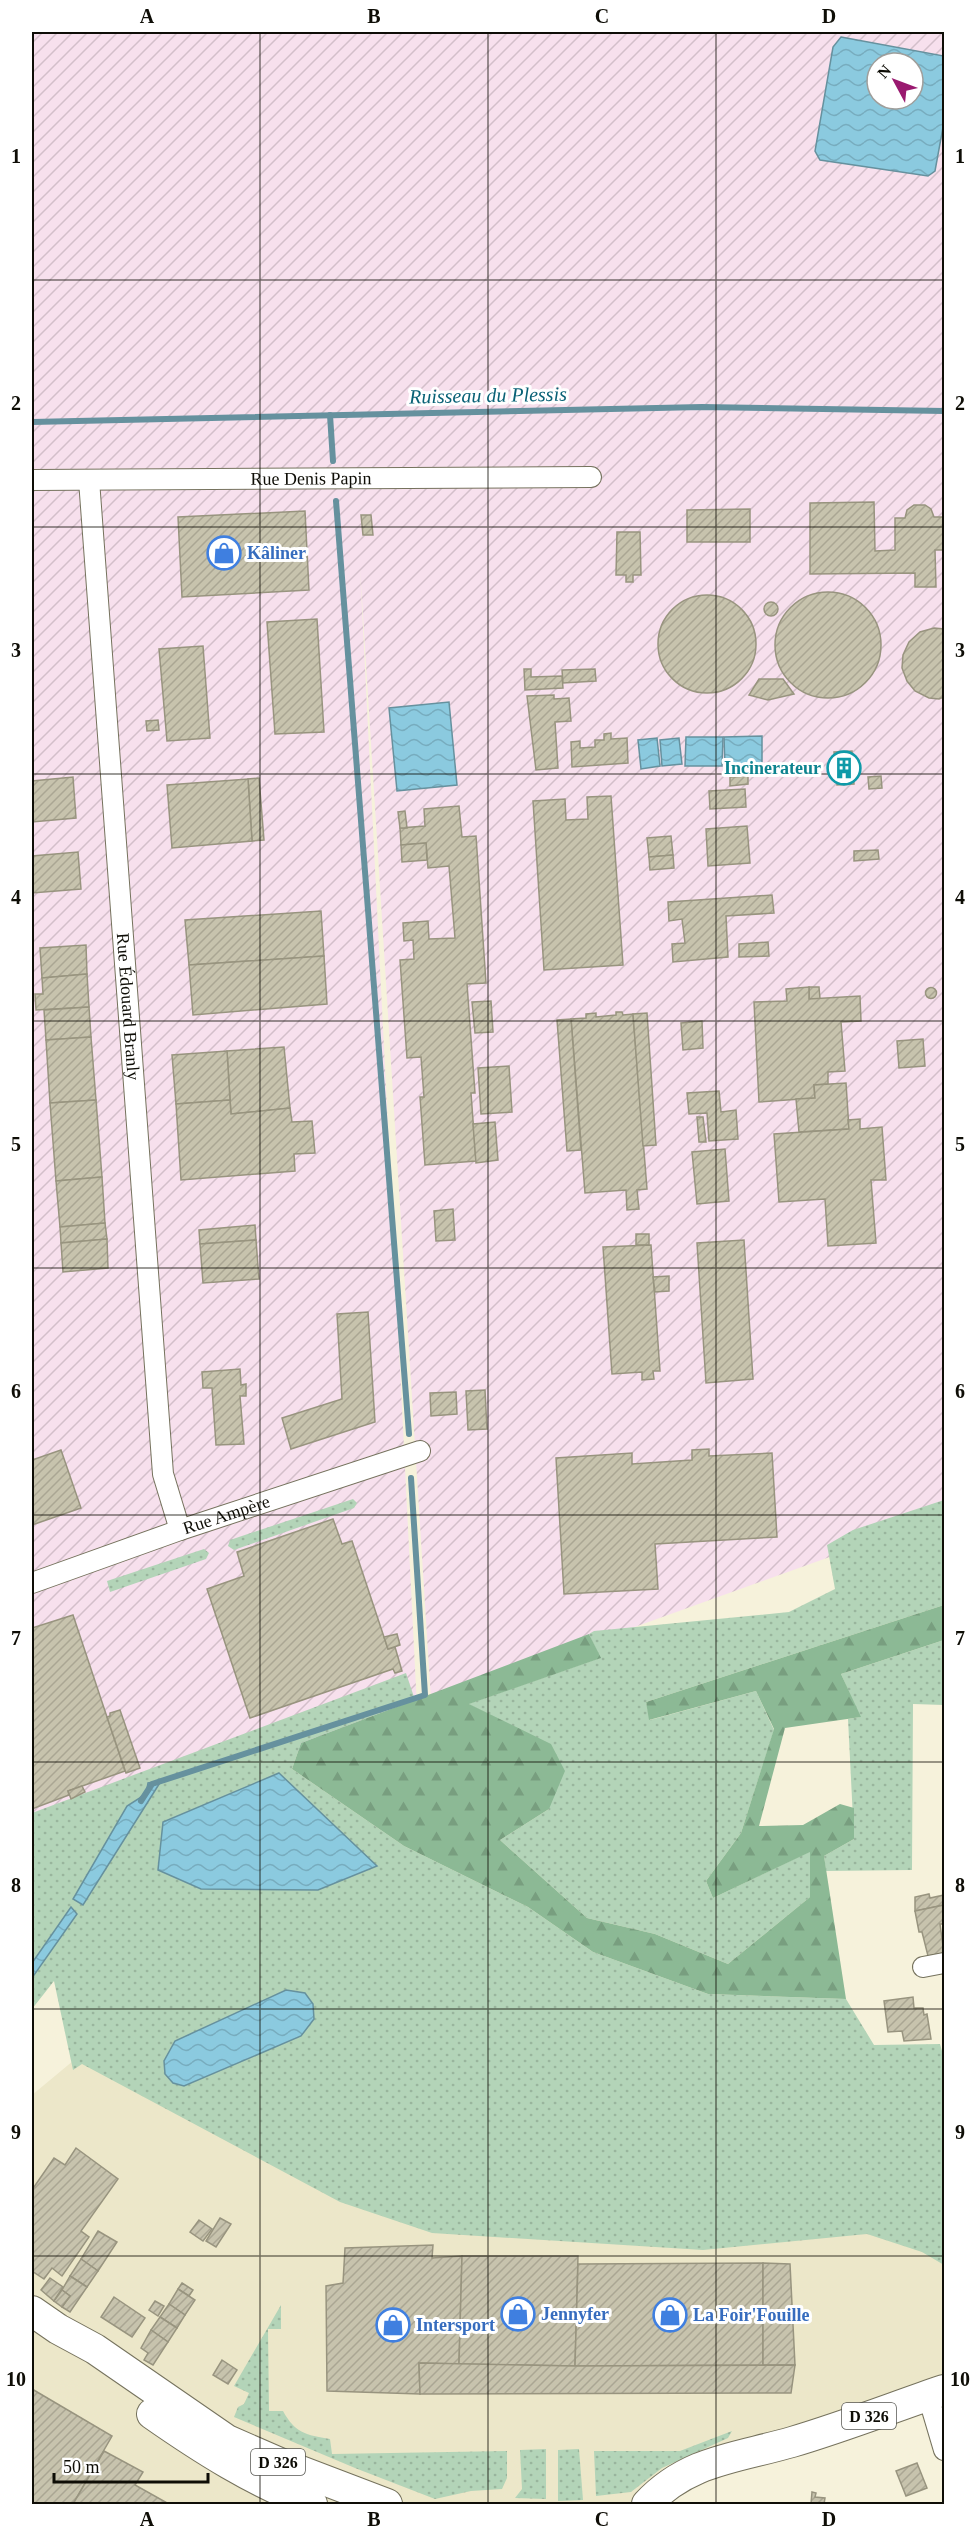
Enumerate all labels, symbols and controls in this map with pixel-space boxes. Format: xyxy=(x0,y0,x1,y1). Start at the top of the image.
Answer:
text: A xyxy=(140,5,155,27)
text: B xyxy=(367,5,381,27)
text: C xyxy=(595,5,609,27)
text: D xyxy=(822,5,836,27)
north arrow xyxy=(865,51,925,111)
text: N xyxy=(874,61,895,81)
text: 1 xyxy=(11,145,21,167)
text: 1 xyxy=(955,145,965,167)
water label: Ruisseau du Plessis xyxy=(408,383,567,407)
text: 2 xyxy=(11,392,21,414)
text: 2 xyxy=(955,392,965,414)
street label: Rue Denis Papin xyxy=(250,468,372,489)
shop icon: Kâliner xyxy=(206,535,242,571)
place label: Kâliner xyxy=(247,543,306,563)
text: 3 xyxy=(11,639,21,661)
text: 3 xyxy=(955,639,965,661)
building icon: Incinerateur xyxy=(826,750,862,786)
place label: Incinerateur xyxy=(724,758,821,778)
text: 4 xyxy=(11,886,21,908)
text: 4 xyxy=(955,886,965,908)
street label: Rue Édouard Branly xyxy=(113,932,144,1081)
text: 5 xyxy=(11,1133,21,1155)
text: 5 xyxy=(955,1133,965,1155)
text: 6 xyxy=(11,1380,21,1402)
text: 6 xyxy=(955,1380,965,1402)
street label: Rue Ampère xyxy=(180,1491,272,1538)
text: 7 xyxy=(11,1627,21,1649)
text: 7 xyxy=(955,1627,965,1649)
text: 8 xyxy=(11,1874,21,1896)
text: 8 xyxy=(955,1874,965,1896)
text: 9 xyxy=(11,2121,21,2143)
text: 9 xyxy=(955,2121,965,2143)
shop icon: Jennyfer xyxy=(500,2296,536,2332)
shop icon: La Foir'Fouille xyxy=(652,2297,688,2333)
place label: Jennyfer xyxy=(541,2304,609,2324)
place label: La Foir'Fouille xyxy=(693,2305,810,2325)
shop icon: Intersport xyxy=(375,2307,411,2343)
place label: Intersport xyxy=(416,2315,495,2335)
text: 10 xyxy=(6,2368,26,2390)
text: 10 xyxy=(950,2368,970,2390)
road number: D 326 xyxy=(842,2403,896,2429)
scale bar xyxy=(54,2446,208,2484)
road number: D 326 xyxy=(251,2449,305,2475)
text: 50 m xyxy=(63,2457,100,2477)
text: A xyxy=(140,2508,155,2530)
text: B xyxy=(367,2508,381,2530)
text: C xyxy=(595,2508,609,2530)
text: D xyxy=(822,2508,836,2530)

